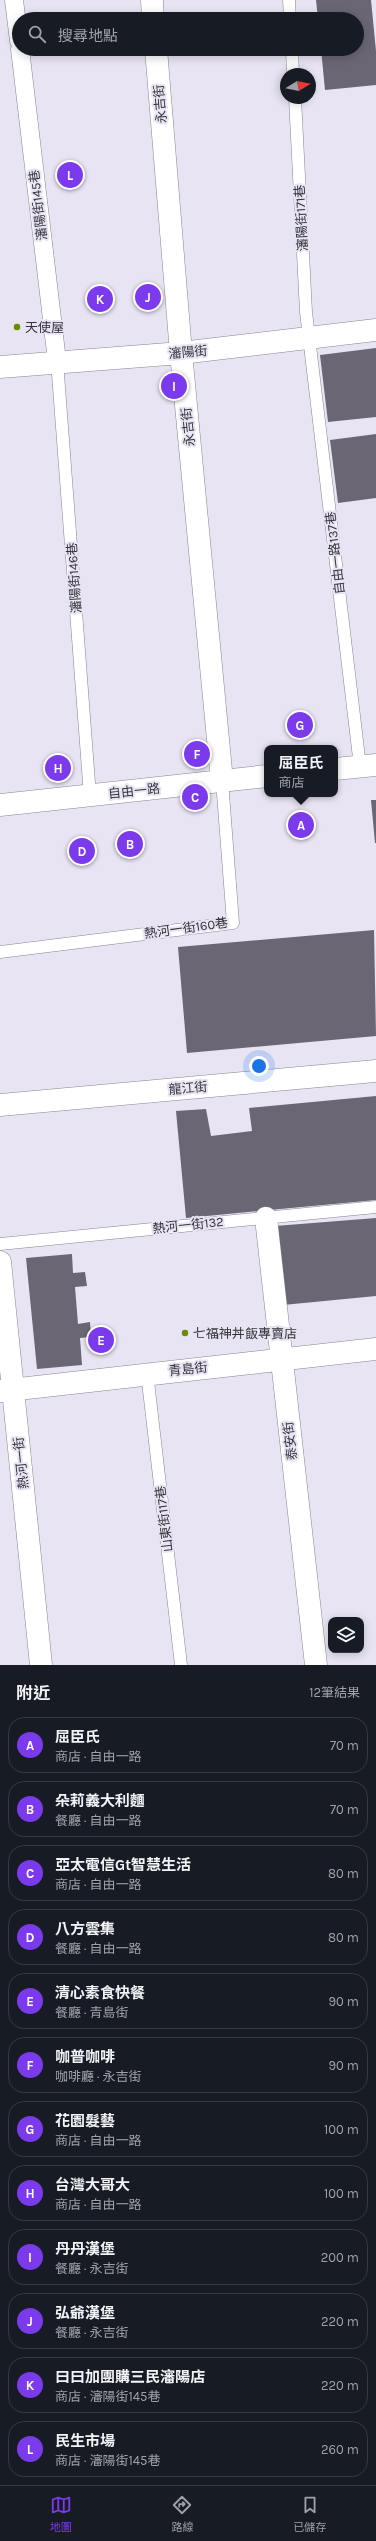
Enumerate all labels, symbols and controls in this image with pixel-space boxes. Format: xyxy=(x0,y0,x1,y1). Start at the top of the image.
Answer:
search box xyxy=(12,12,364,56)
icon: search xyxy=(26,23,48,45)
text: 搜尋地點 xyxy=(58,27,118,45)
north arrow xyxy=(280,68,316,104)
street label: 永吉街 xyxy=(151,84,169,124)
pin: L xyxy=(57,160,83,190)
street label: 瀋陽街145巷 xyxy=(26,169,50,241)
street label: 瀋陽街171巷 xyxy=(292,184,310,252)
pin: J xyxy=(135,282,161,312)
pin: K xyxy=(87,284,113,314)
place label: 天使屋 xyxy=(25,320,64,335)
marker: 天使屋 xyxy=(12,322,22,332)
street label: 瀋陽街 xyxy=(168,343,208,361)
pin: I xyxy=(161,371,187,401)
street label: 永吉街 xyxy=(179,407,197,447)
street label: 自由一路137巷 xyxy=(322,511,348,595)
street label: 瀋陽街146巷 xyxy=(64,542,84,614)
pin: G xyxy=(287,710,313,740)
pin: F xyxy=(184,739,210,769)
popup xyxy=(264,745,338,797)
pin: H xyxy=(45,753,71,783)
text: 屈臣氏 xyxy=(278,754,324,772)
text: 商店 xyxy=(278,775,305,790)
street label: 自由一路 xyxy=(107,781,161,801)
pin: C xyxy=(182,782,208,812)
pin: A xyxy=(288,810,314,840)
pin: B xyxy=(117,829,143,859)
pin: D xyxy=(69,836,95,866)
street label: 熱河一街160巷 xyxy=(143,915,229,941)
your location xyxy=(249,1056,269,1076)
street label: 龍江街 xyxy=(168,1079,208,1097)
street label: 熱河一街132 xyxy=(152,1214,224,1236)
pin: E xyxy=(88,1325,114,1355)
place label: 七福神丼飯專賣店 xyxy=(193,1326,297,1341)
marker: 七福神丼飯專賣店 xyxy=(180,1328,190,1338)
street label: 青島街 xyxy=(168,1360,208,1378)
street label: 泰安街 xyxy=(280,1421,300,1461)
street label: 熱河一街 xyxy=(11,1436,31,1490)
street label: 山東街117巷 xyxy=(152,1485,176,1553)
map controls xyxy=(328,1617,364,1653)
button: layers xyxy=(328,1617,364,1653)
text: 附近 xyxy=(16,1683,50,1703)
text: 12筆結果 xyxy=(309,1685,360,1700)
text: 屈臣氏 xyxy=(55,1728,100,1746)
text: A xyxy=(26,1738,34,1753)
text: 70 m xyxy=(330,1738,359,1753)
text: 商店 · 自由一路 xyxy=(55,1749,142,1764)
text: 朵莉義大利麵 xyxy=(55,1792,145,1810)
text: B xyxy=(26,1802,34,1817)
text: 70 m xyxy=(330,1802,359,1817)
text: 餐廳 · 自由一路 xyxy=(55,1813,142,1828)
text: 亞太電信Gt智慧生活 xyxy=(55,1856,191,1874)
text: C xyxy=(26,1866,34,1881)
text: 80 m xyxy=(328,1866,359,1881)
text: 商店 · 自由一路 xyxy=(55,1877,142,1892)
text: 八方雲集 xyxy=(55,1920,115,1938)
text: D xyxy=(26,1930,34,1945)
text: 80 m xyxy=(328,1930,359,1945)
text: 餐廳 · 自由一路 xyxy=(55,1941,142,1956)
text: 清心素食快餐 xyxy=(55,1984,145,2002)
text: E xyxy=(26,1994,34,2009)
text: 90 m xyxy=(328,1994,359,2009)
text: 餐廳 · 青島街 xyxy=(55,2005,129,2020)
text: 咖普咖啡 xyxy=(55,2048,115,2066)
text: F xyxy=(26,2058,34,2073)
text: 90 m xyxy=(328,2058,359,2073)
text: 咖啡廳 · 永吉街 xyxy=(55,2069,142,2084)
text: 花園髮藝 xyxy=(55,2112,115,2130)
text: G xyxy=(26,2122,34,2137)
text: 100 m xyxy=(324,2122,359,2137)
text: 商店 · 自由一路 xyxy=(55,2133,142,2148)
text: 台灣大哥大 xyxy=(55,2176,130,2194)
text: H xyxy=(25,2186,35,2201)
text: 100 m xyxy=(324,2186,359,2201)
text: 商店 · 自由一路 xyxy=(55,2197,142,2212)
text: 丹丹漢堡 xyxy=(55,2240,115,2258)
text: I xyxy=(28,2250,32,2265)
text: 200 m xyxy=(321,2250,359,2265)
text: 餐廳 · 永吉街 xyxy=(55,2261,129,2276)
text: 弘爺漢堡 xyxy=(55,2304,115,2322)
text: J xyxy=(27,2314,33,2329)
text: 220 m xyxy=(321,2314,359,2329)
text: 餐廳 · 永吉街 xyxy=(55,2325,129,2340)
text: 曰曰加團購三民瀋陽店 xyxy=(55,2368,205,2386)
text: K xyxy=(26,2378,34,2393)
text: 220 m xyxy=(321,2378,359,2393)
text: 商店 · 瀋陽街145巷 xyxy=(55,2389,160,2404)
text: 民生市場 xyxy=(55,2432,115,2450)
text: L xyxy=(27,2442,33,2457)
text: 260 m xyxy=(321,2442,359,2457)
text: 商店 · 瀋陽街145巷 xyxy=(55,2453,160,2468)
tab: 地圖 xyxy=(50,2494,72,2534)
tab: 路線 xyxy=(171,2494,193,2534)
tab: 已儲存 xyxy=(293,2494,326,2534)

